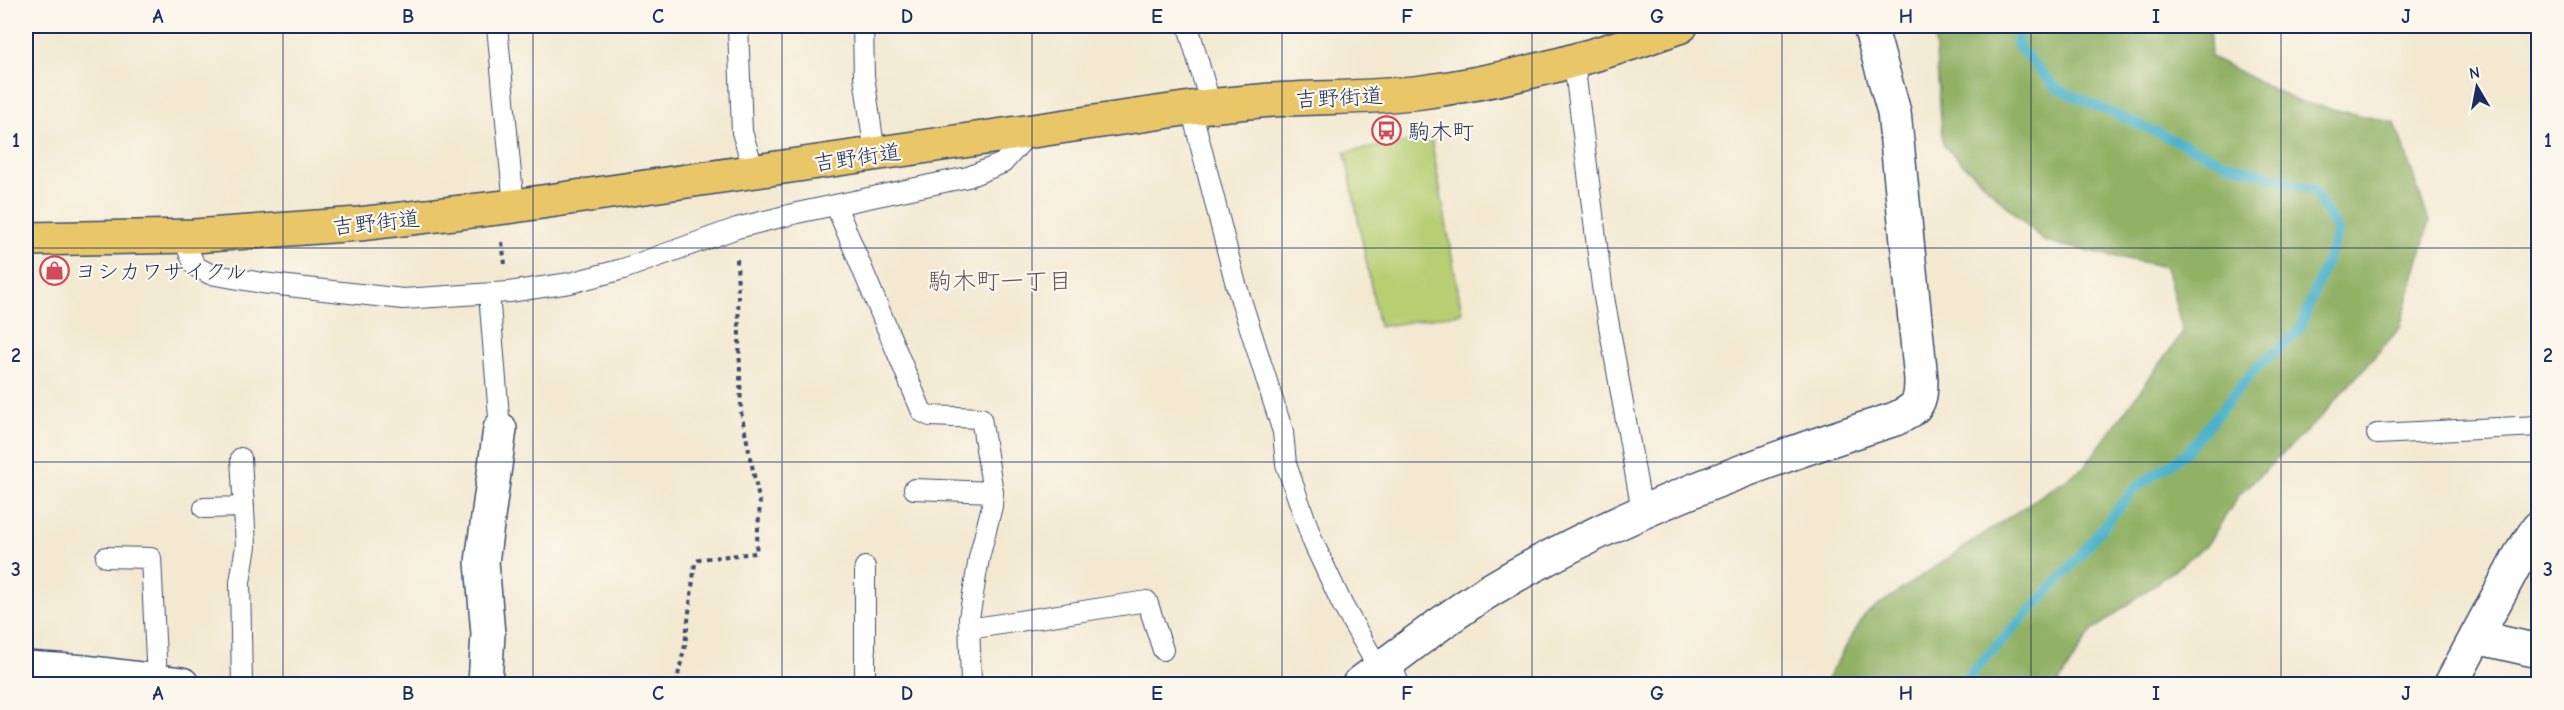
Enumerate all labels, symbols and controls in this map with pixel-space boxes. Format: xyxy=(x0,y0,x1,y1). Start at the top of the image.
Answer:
text: A xyxy=(152,5,164,28)
text: B xyxy=(402,5,414,28)
text: C xyxy=(652,5,664,28)
text: D xyxy=(901,5,913,28)
text: E xyxy=(1151,5,1163,28)
text: F xyxy=(1401,5,1413,28)
text: G xyxy=(1650,5,1664,28)
text: H xyxy=(1899,5,1913,28)
text: I xyxy=(2152,5,2160,28)
text: J xyxy=(2401,5,2411,28)
north arrow xyxy=(2447,57,2507,117)
text: N xyxy=(2468,63,2481,83)
street label: 吉野街道 xyxy=(1294,83,1384,113)
bus stop icon: 駒木町 xyxy=(1371,115,1403,147)
place label: 駒木町 xyxy=(1408,119,1474,145)
text: 1 xyxy=(12,129,20,152)
text: 1 xyxy=(2544,129,2552,152)
street label: 吉野街道 xyxy=(812,139,903,177)
street label: 吉野街道 xyxy=(331,205,421,241)
shop icon: ヨシカワサイクル xyxy=(38,255,70,287)
place label: ヨシカワサイクル xyxy=(75,259,247,285)
district label: 駒木町一丁目 xyxy=(928,267,1072,295)
text: 2 xyxy=(11,344,21,367)
text: 2 xyxy=(2543,344,2553,367)
text: 3 xyxy=(11,558,21,581)
text: 3 xyxy=(2543,558,2553,581)
text: A xyxy=(152,682,164,705)
text: B xyxy=(402,682,414,705)
text: C xyxy=(652,682,664,705)
text: D xyxy=(901,682,913,705)
text: E xyxy=(1151,682,1163,705)
text: F xyxy=(1401,682,1413,705)
text: G xyxy=(1650,682,1664,705)
text: H xyxy=(1899,682,1913,705)
text: I xyxy=(2152,682,2160,705)
text: J xyxy=(2401,682,2411,705)

